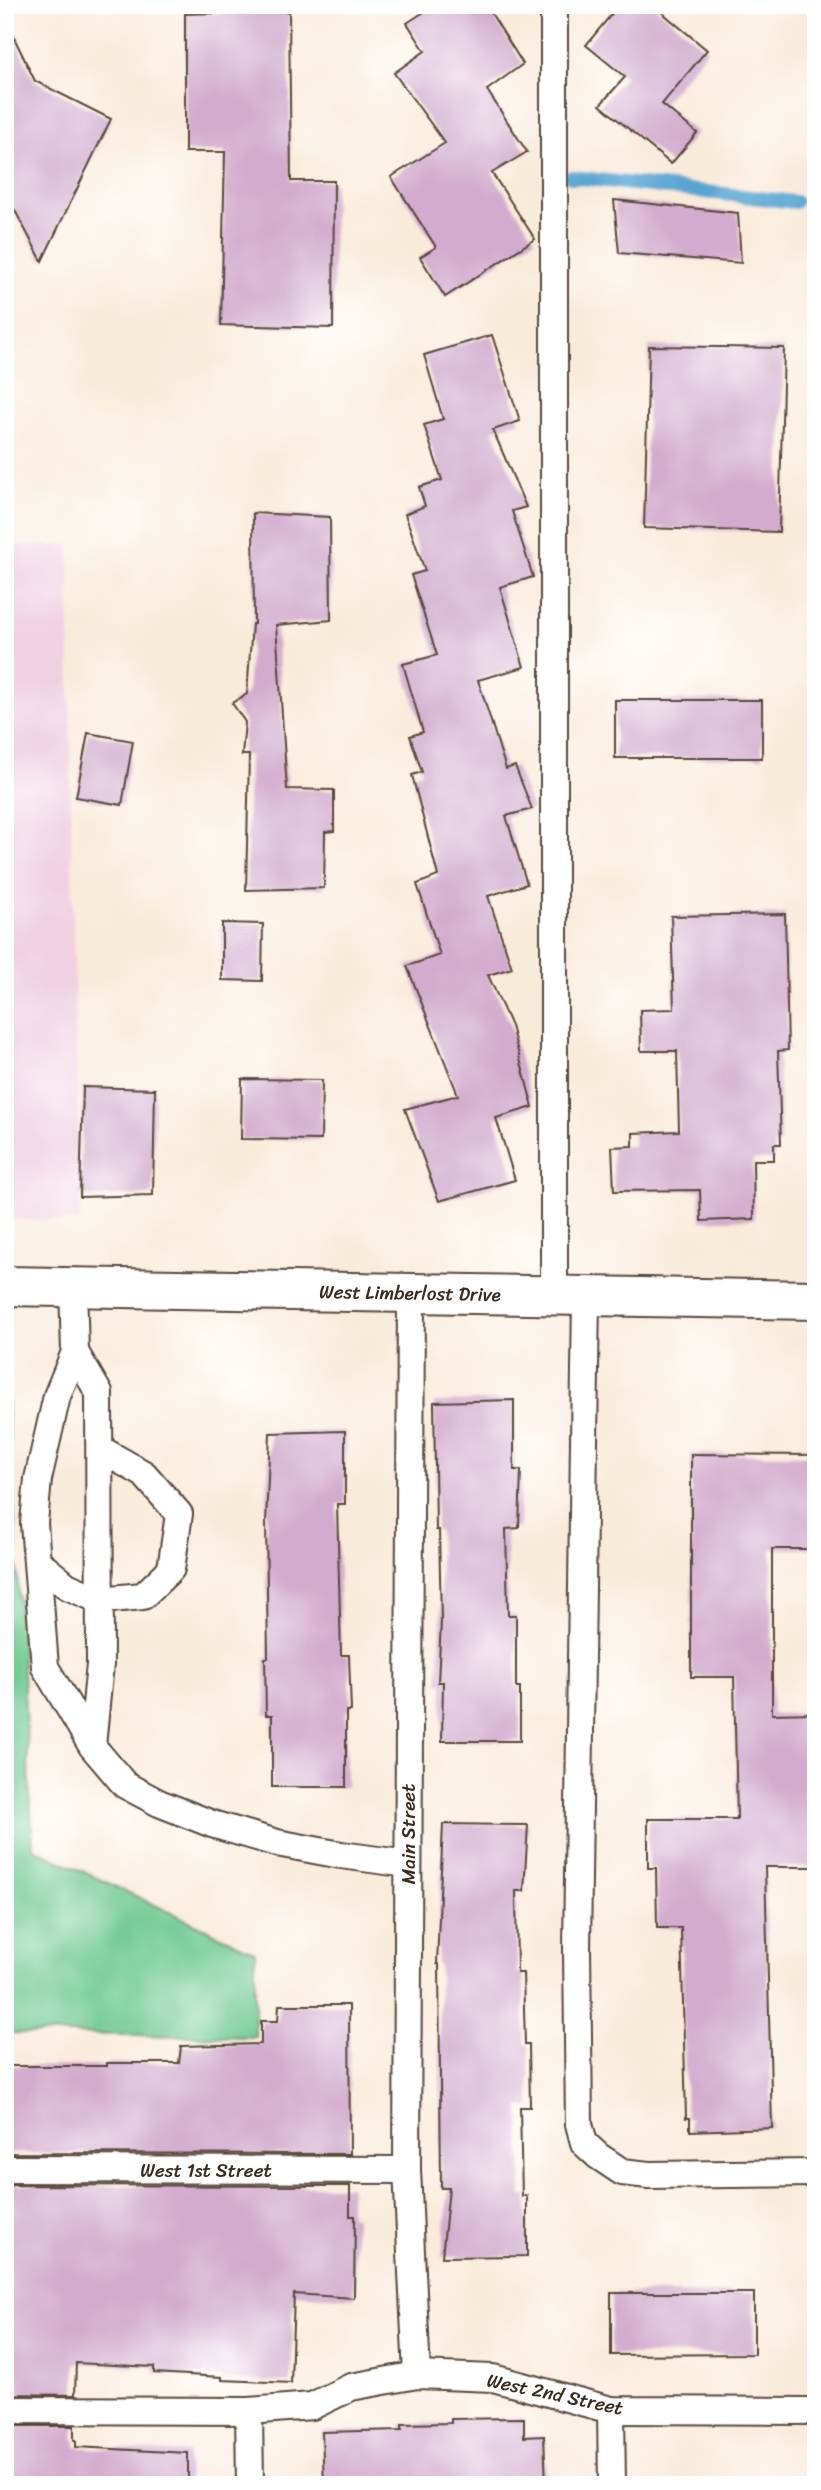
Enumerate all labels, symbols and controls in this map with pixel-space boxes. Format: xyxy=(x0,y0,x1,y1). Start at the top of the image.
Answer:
street label: West Limberlost Drive xyxy=(319,1275,501,1311)
street label: Main Street xyxy=(392,1784,425,1884)
street label: West 1st Street xyxy=(140,2154,272,2187)
street label: West 2nd Street xyxy=(484,2363,626,2425)

